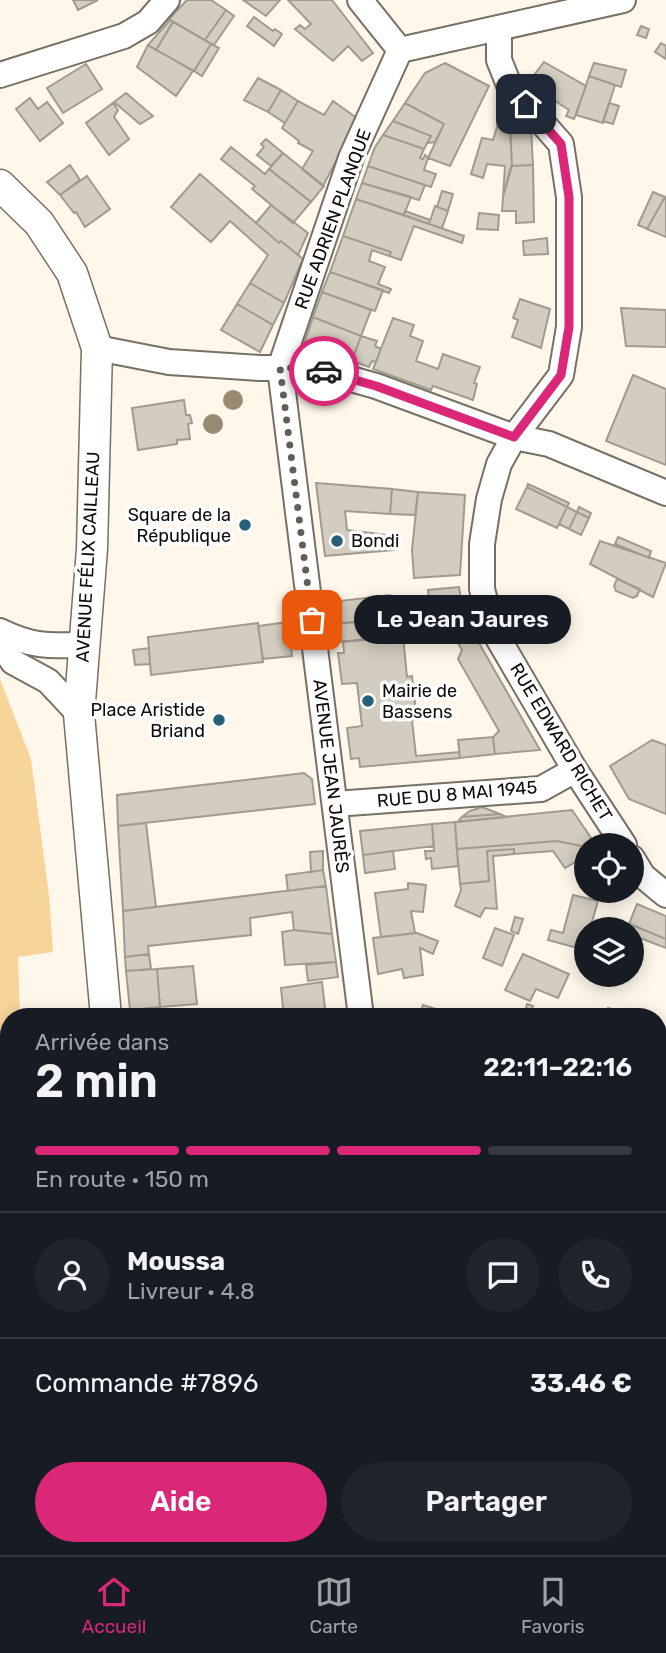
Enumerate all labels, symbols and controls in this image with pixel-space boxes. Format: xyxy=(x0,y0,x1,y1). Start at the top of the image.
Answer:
pin xyxy=(496,74,556,134)
icon: home xyxy=(507,85,545,123)
street label: RUE ADRIEN PLANQUE xyxy=(290,126,376,312)
courier xyxy=(289,336,359,406)
icon: car xyxy=(305,352,343,390)
street label: AVENUE FÉLIX CAILLEAU xyxy=(71,451,105,663)
place label: Square de la République xyxy=(128,504,231,547)
marker: Square de la République xyxy=(237,517,253,533)
place label: Bondi xyxy=(351,530,399,552)
marker: Bondi xyxy=(329,533,345,549)
pin xyxy=(282,590,342,650)
callout: Le Jean Jaures xyxy=(354,596,571,644)
icon: bag xyxy=(293,601,331,639)
text: Le Jean Jaures xyxy=(376,605,549,633)
street label: RUE EDWARD RICHET xyxy=(505,659,617,825)
street label: AVENUE JEAN JAURÈS xyxy=(308,678,354,874)
place label: Mairie de Bassens xyxy=(382,680,457,723)
marker: Mairie de Bassens xyxy=(360,693,376,709)
place label: Place Aristide Briand xyxy=(91,699,205,742)
marker: Place Aristide Briand xyxy=(211,712,227,728)
street label: RUE DU 8 MAI 1945 xyxy=(376,776,538,812)
map controls xyxy=(574,833,644,987)
button: locate xyxy=(574,833,644,903)
button: layers xyxy=(574,917,644,987)
text: Arrivée dans xyxy=(35,1028,169,1056)
text: 22:11–22:16 xyxy=(483,1052,632,1083)
text: 2 min xyxy=(35,1054,158,1109)
text: En route · 150 m xyxy=(35,1165,209,1193)
button: person xyxy=(35,1238,109,1312)
button: chat xyxy=(466,1238,540,1312)
button: phone xyxy=(558,1238,632,1312)
text: Moussa xyxy=(127,1246,225,1277)
text: Livreur · 4.8 xyxy=(127,1277,255,1305)
text: Commande #7896 xyxy=(35,1368,258,1399)
text: 33.46 € xyxy=(530,1368,632,1399)
button: Aide xyxy=(35,1462,327,1542)
button: Partager xyxy=(341,1462,632,1542)
tab: Accueil xyxy=(82,1573,146,1638)
tab: Carte xyxy=(310,1573,358,1638)
tab: Favoris xyxy=(521,1573,584,1638)

